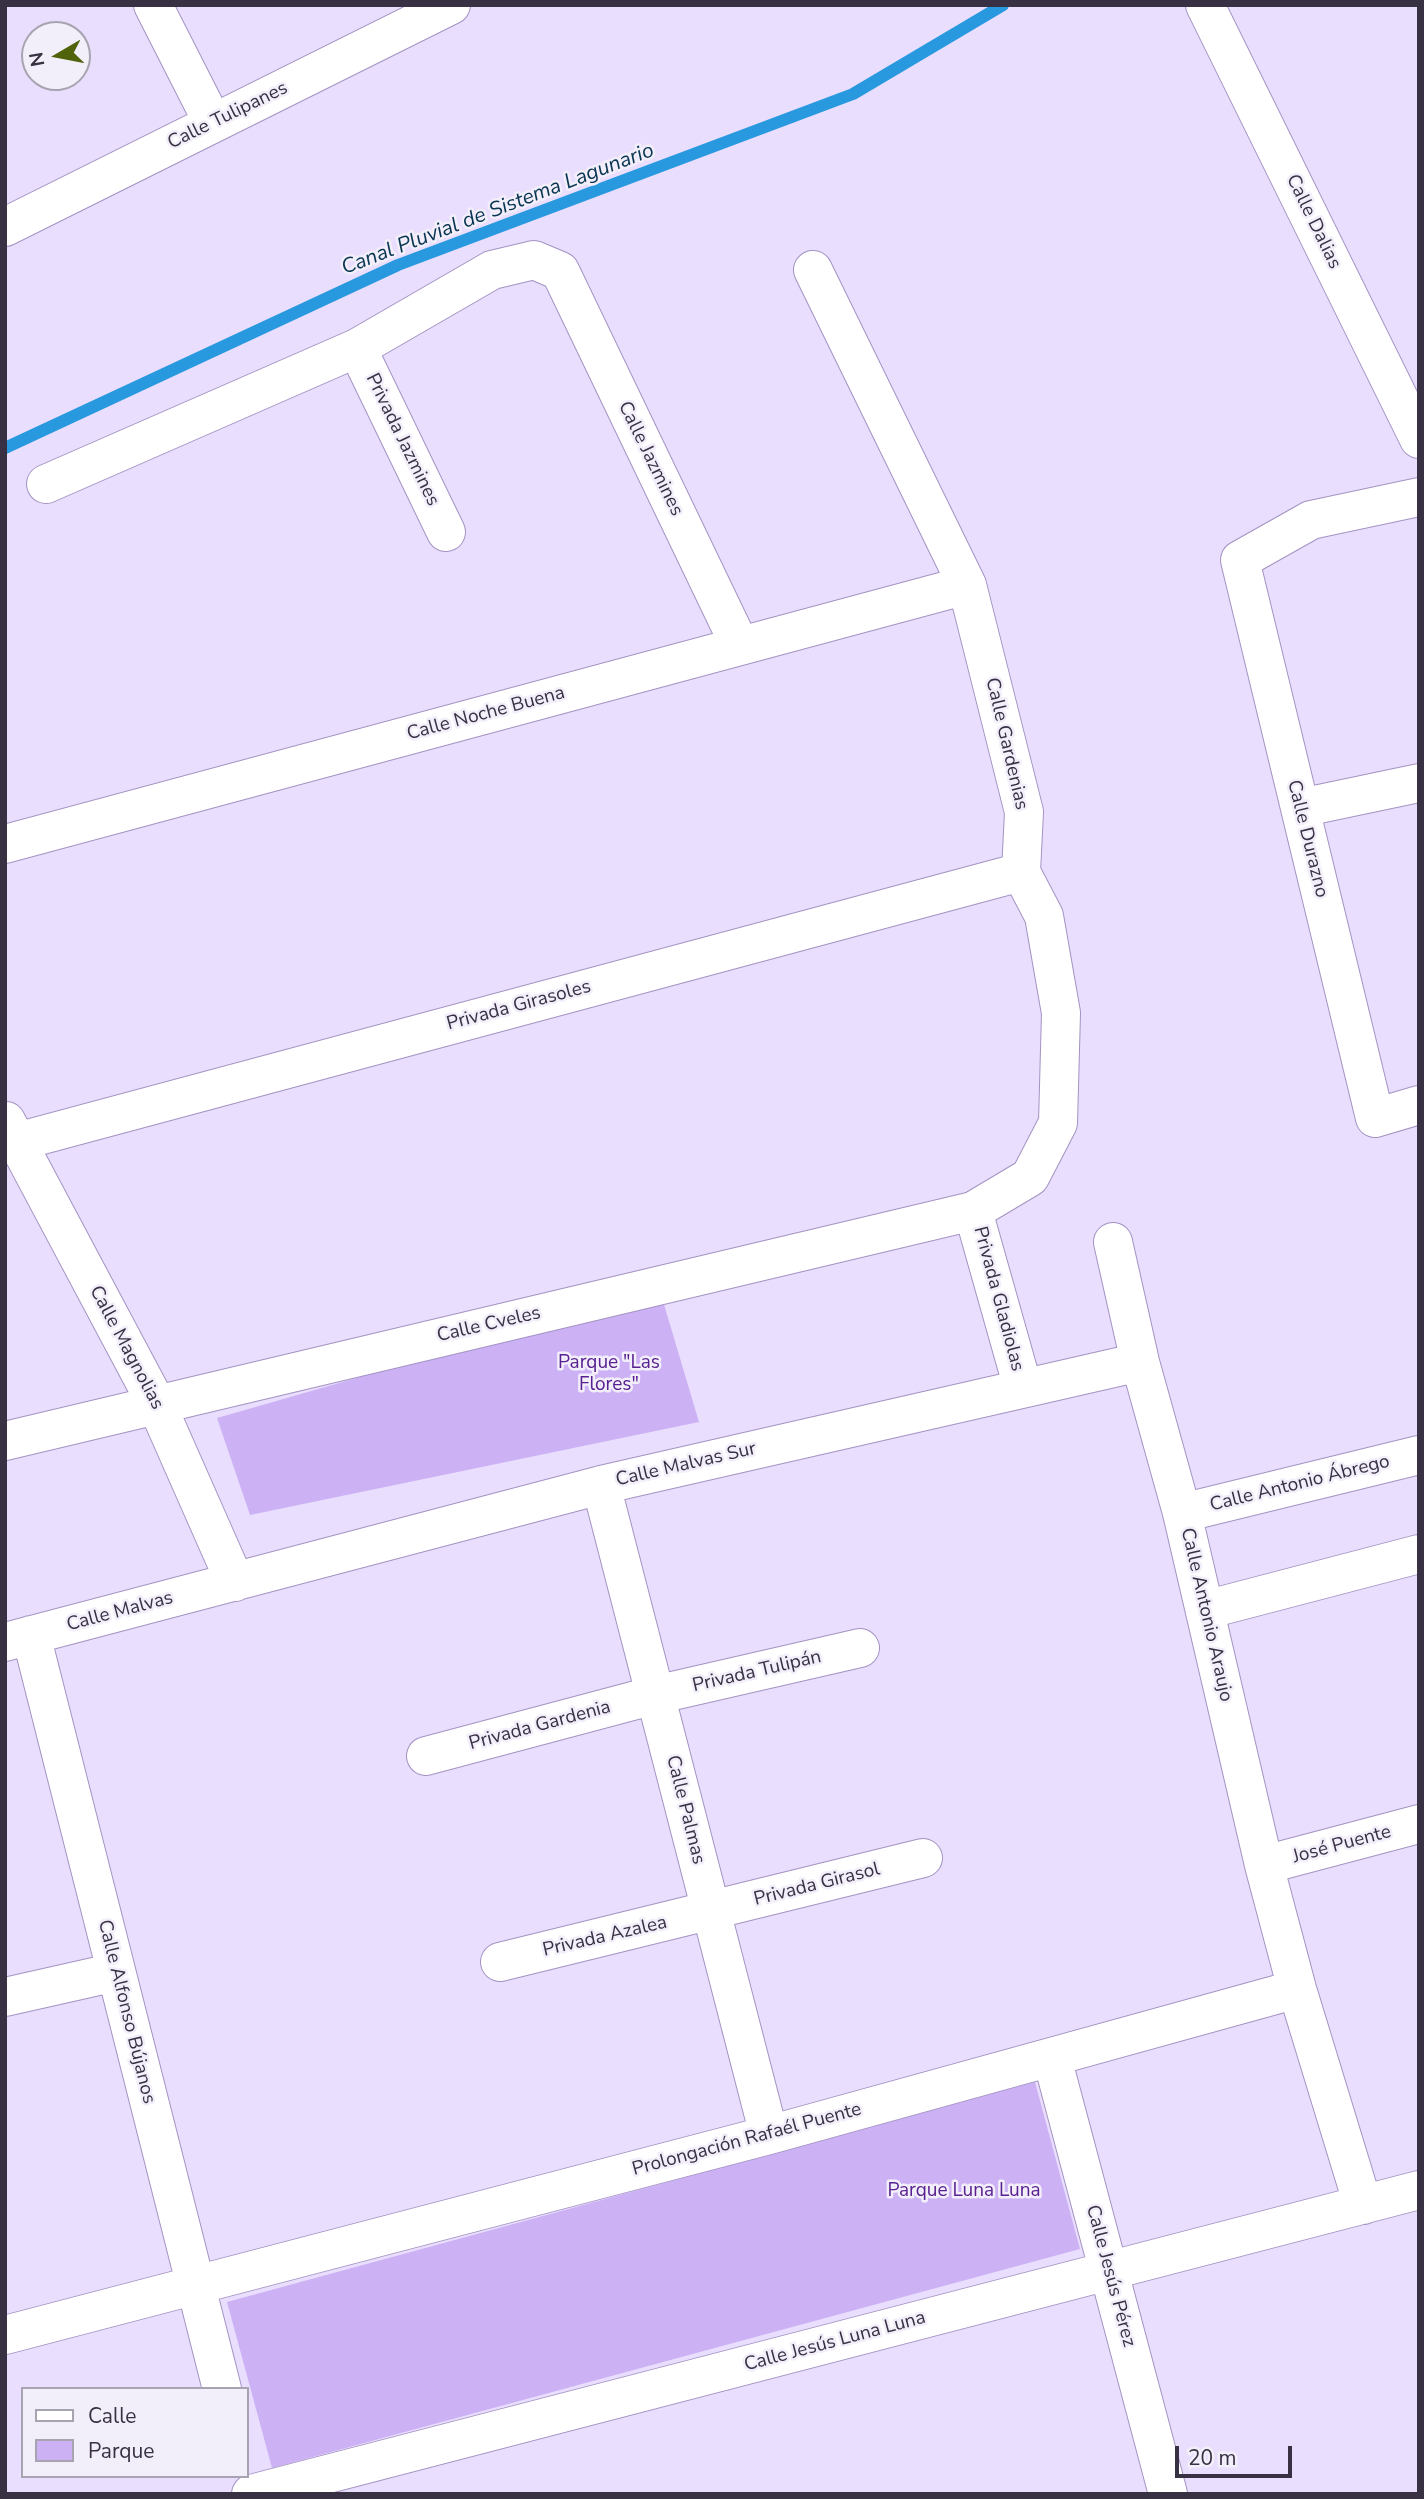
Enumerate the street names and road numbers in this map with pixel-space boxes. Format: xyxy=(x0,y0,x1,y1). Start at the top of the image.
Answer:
street label: Calle Tulipanes xyxy=(164,77,292,155)
street label: Calle Dalias xyxy=(1280,171,1346,273)
street label: Privada Jazmines xyxy=(360,370,444,510)
street label: Calle Jazmines xyxy=(612,398,688,520)
street label: Calle Gardenias xyxy=(980,676,1032,812)
street label: Calle Noche Buena xyxy=(405,682,567,746)
street label: Calle Durazno xyxy=(1281,778,1333,900)
street label: Privada Girasoles xyxy=(444,976,594,1036)
street label: Privada Gladiolas xyxy=(968,1224,1028,1374)
street label: Calle Magnolias xyxy=(84,1282,168,1414)
street label: Calle Cveles xyxy=(435,1302,543,1348)
street label: Calle Malvas Sur xyxy=(614,1438,758,1492)
street label: Calle Antonio Ábrego xyxy=(1208,1451,1392,1517)
street label: Calle Antonio Araujo xyxy=(1175,1526,1237,1704)
street label: Calle Malvas xyxy=(64,1587,176,1637)
street label: Privada Tulipán xyxy=(690,1646,824,1698)
street label: Privada Gardenia xyxy=(467,1696,613,1756)
street label: Calle Palmas xyxy=(660,1753,710,1867)
street label: José Puente xyxy=(1290,1821,1394,1869)
street label: Privada Girasol xyxy=(752,1858,882,1912)
street label: Privada Azalea xyxy=(541,1912,669,1962)
street label: Calle Alfonso Bújanos xyxy=(92,1918,160,2106)
street label: Prolongación Rafaél Puente xyxy=(630,2098,864,2182)
street label: Calle Jesús Pérez xyxy=(1080,2203,1140,2349)
street label: Calle Jesús Luna Luna xyxy=(742,2307,928,2377)

